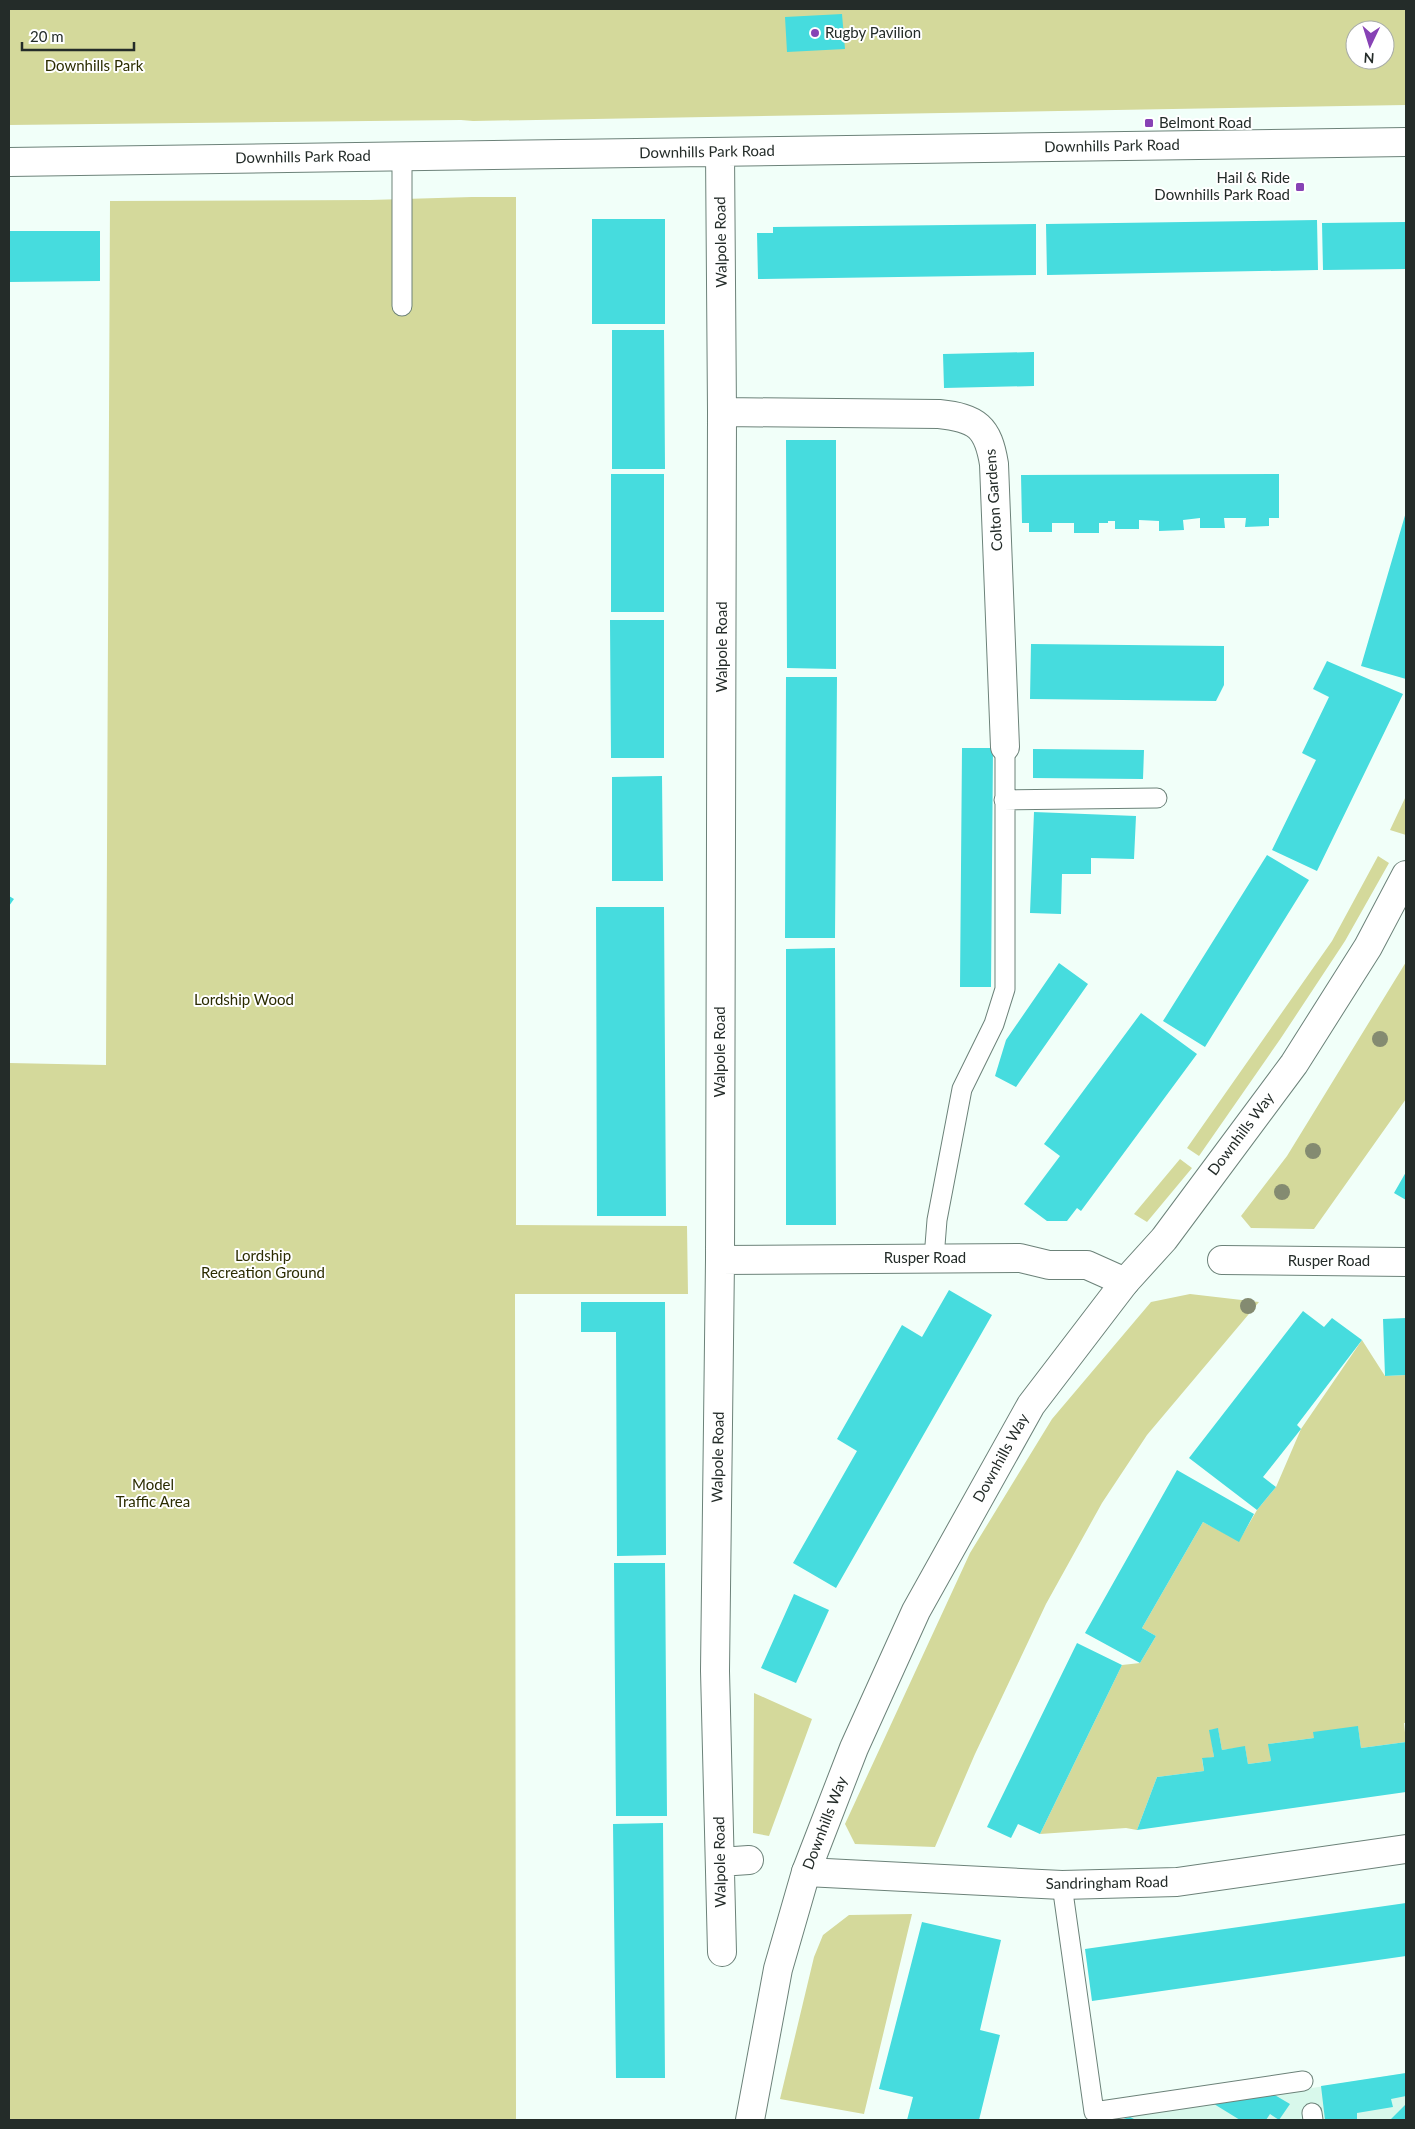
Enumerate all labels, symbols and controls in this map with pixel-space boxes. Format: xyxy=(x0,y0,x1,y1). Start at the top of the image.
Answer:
scale bar xyxy=(22,20,135,52)
north arrow xyxy=(1345,20,1395,70)
place label: Rugby Pavilion xyxy=(825,23,921,41)
text: 20 m xyxy=(30,27,64,45)
marker: Rugby Pavilion xyxy=(809,27,821,39)
text: N xyxy=(1363,50,1375,67)
park label: Downhills Park xyxy=(45,56,144,74)
place label: Belmont Road xyxy=(1159,113,1252,131)
marker: Belmont Road xyxy=(1143,117,1155,129)
street label: Downhills Park Road xyxy=(1044,135,1180,155)
street label: Downhills Park Road xyxy=(639,141,775,161)
street label: Downhills Park Road xyxy=(235,146,371,166)
place label: Hail & Ride Downhills Park Road xyxy=(1154,168,1290,203)
marker: Hail & Ride Downhills Park Road xyxy=(1294,181,1306,193)
street label: Walpole Road xyxy=(710,196,730,288)
street label: Colton Gardens xyxy=(980,448,1006,552)
street label: Walpole Road xyxy=(712,601,730,693)
park label: Lordship Wood xyxy=(194,990,294,1008)
street label: Walpole Road xyxy=(710,1006,728,1098)
street label: Downhills Way xyxy=(1203,1088,1277,1178)
park label: Lordship Recreation Ground xyxy=(201,1246,325,1281)
street label: Rusper Road xyxy=(884,1248,966,1266)
street label: Rusper Road xyxy=(1288,1251,1370,1269)
street label: Downhills Way xyxy=(968,1410,1032,1505)
street label: Walpole Road xyxy=(707,1411,727,1503)
park label: Model Traffic Area xyxy=(116,1475,190,1510)
street label: Downhills Way xyxy=(798,1773,850,1872)
street label: Walpole Road xyxy=(709,1816,729,1908)
street label: Sandringham Road xyxy=(1045,1872,1169,1892)

